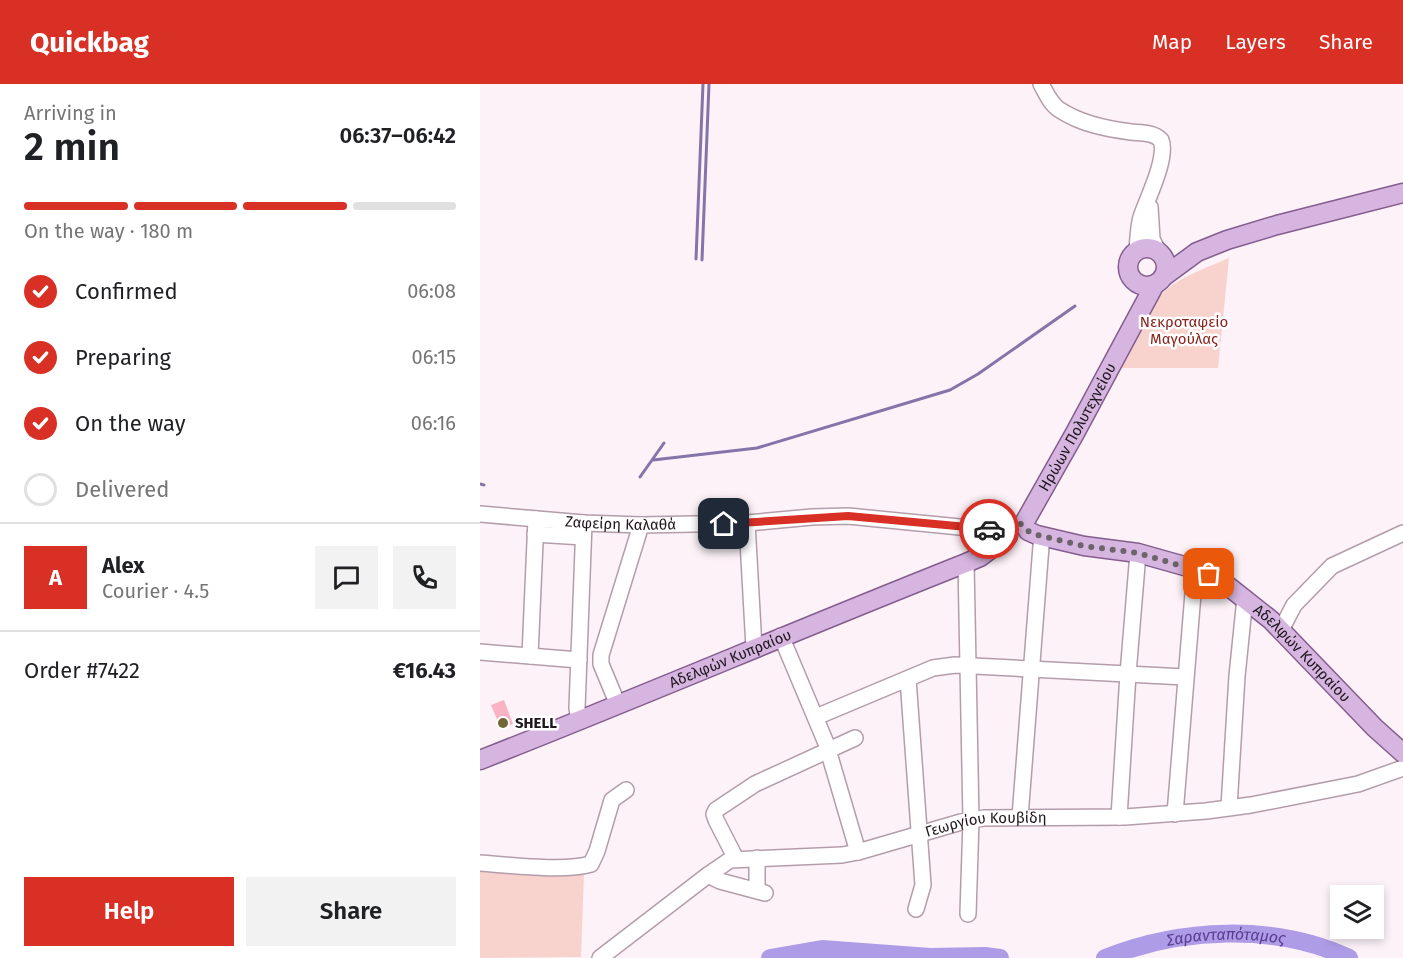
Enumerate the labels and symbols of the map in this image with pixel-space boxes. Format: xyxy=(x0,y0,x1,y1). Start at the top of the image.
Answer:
park label: Νεκροταφείο Μαγούλας xyxy=(1140,313,1228,348)
street label: Ηρώων Πολυτεχνείου xyxy=(1035,360,1120,495)
pin xyxy=(698,498,749,549)
courier xyxy=(959,499,1019,559)
street label: Ζαφείρη Καλαθά xyxy=(564,512,676,534)
pin xyxy=(1183,548,1234,599)
street label: Αδελφών Κυπραίου xyxy=(1250,601,1354,706)
street label: Αδελφών Κυπραίου xyxy=(666,626,794,692)
place label: SHELL xyxy=(515,714,557,732)
marker: SHELL xyxy=(496,716,510,730)
street label: Γεωργίου Κουβίδη xyxy=(923,809,1047,841)
water label: Σαρανταπόταμος xyxy=(1165,924,1288,949)

